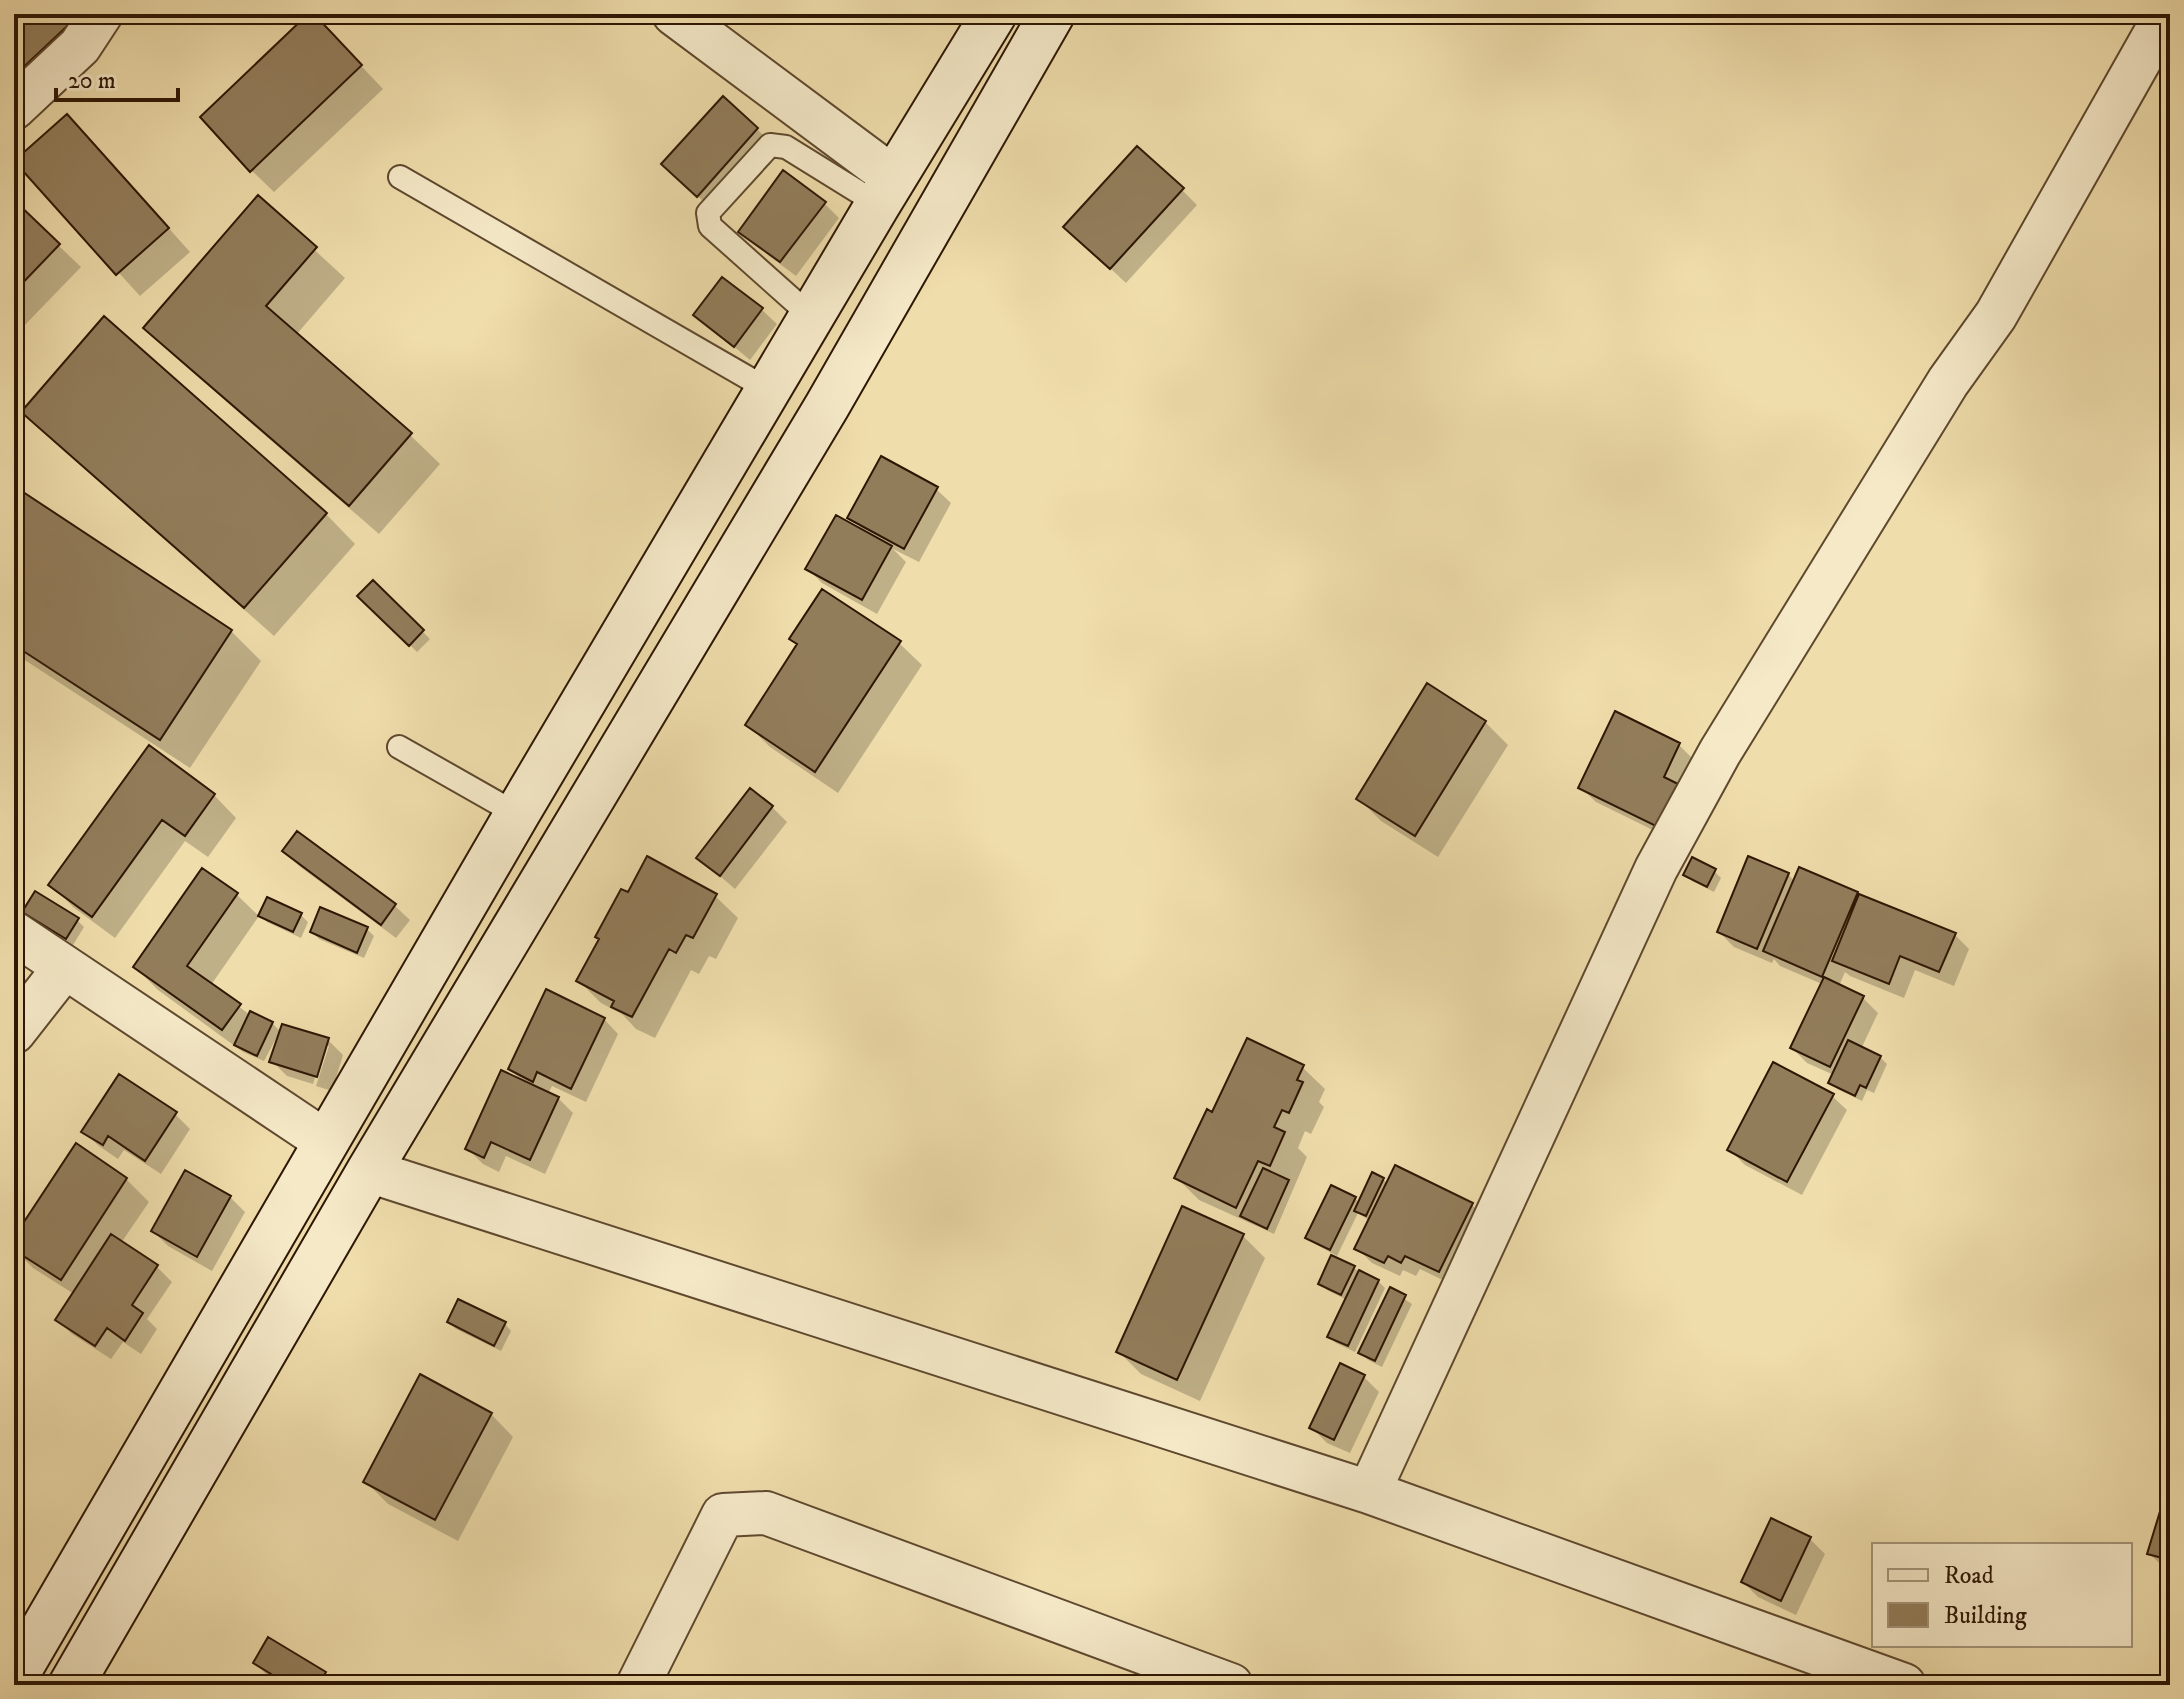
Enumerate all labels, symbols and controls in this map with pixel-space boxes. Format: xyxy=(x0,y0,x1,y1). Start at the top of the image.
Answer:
scale bar xyxy=(56,52,178,102)
text: 20 m xyxy=(68,66,116,96)
legend xyxy=(1872,1543,2132,1647)
text: Road xyxy=(1944,1561,1994,1591)
text: Building xyxy=(1944,1601,2027,1631)

